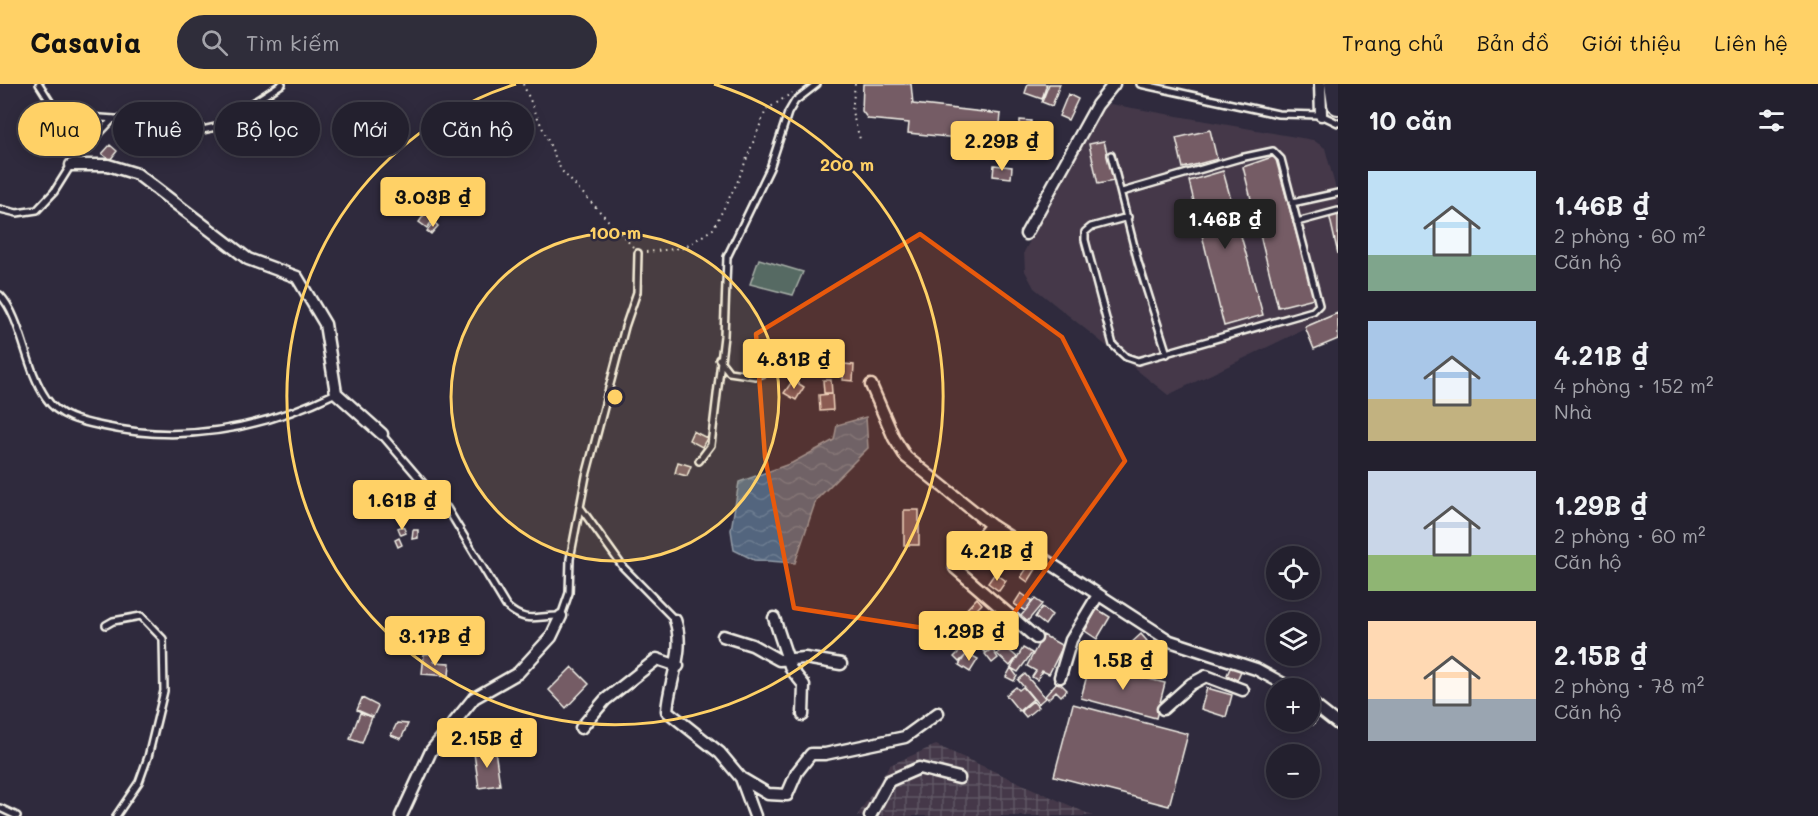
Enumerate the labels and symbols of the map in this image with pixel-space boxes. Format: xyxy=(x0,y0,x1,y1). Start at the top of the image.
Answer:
pin: 2.29B ₫ xyxy=(947,121,1057,172)
text: 200 m xyxy=(820,152,874,176)
pin: 3.03B ₫ xyxy=(378,177,488,228)
pin: 1.46B ₫ xyxy=(1170,199,1280,250)
text: 100 m xyxy=(589,220,641,244)
pin: 4.81B ₫ xyxy=(739,339,849,390)
centre of rings xyxy=(605,387,625,407)
pin: 1.61B ₫ xyxy=(347,480,457,531)
pin: 4.21B ₫ xyxy=(942,531,1052,582)
pin: 1.29B ₫ xyxy=(914,611,1024,662)
pin: 3.17B ₫ xyxy=(380,616,490,667)
pin: 1.5B ₫ xyxy=(1074,640,1172,691)
pin: 2.15B ₫ xyxy=(432,718,542,769)

